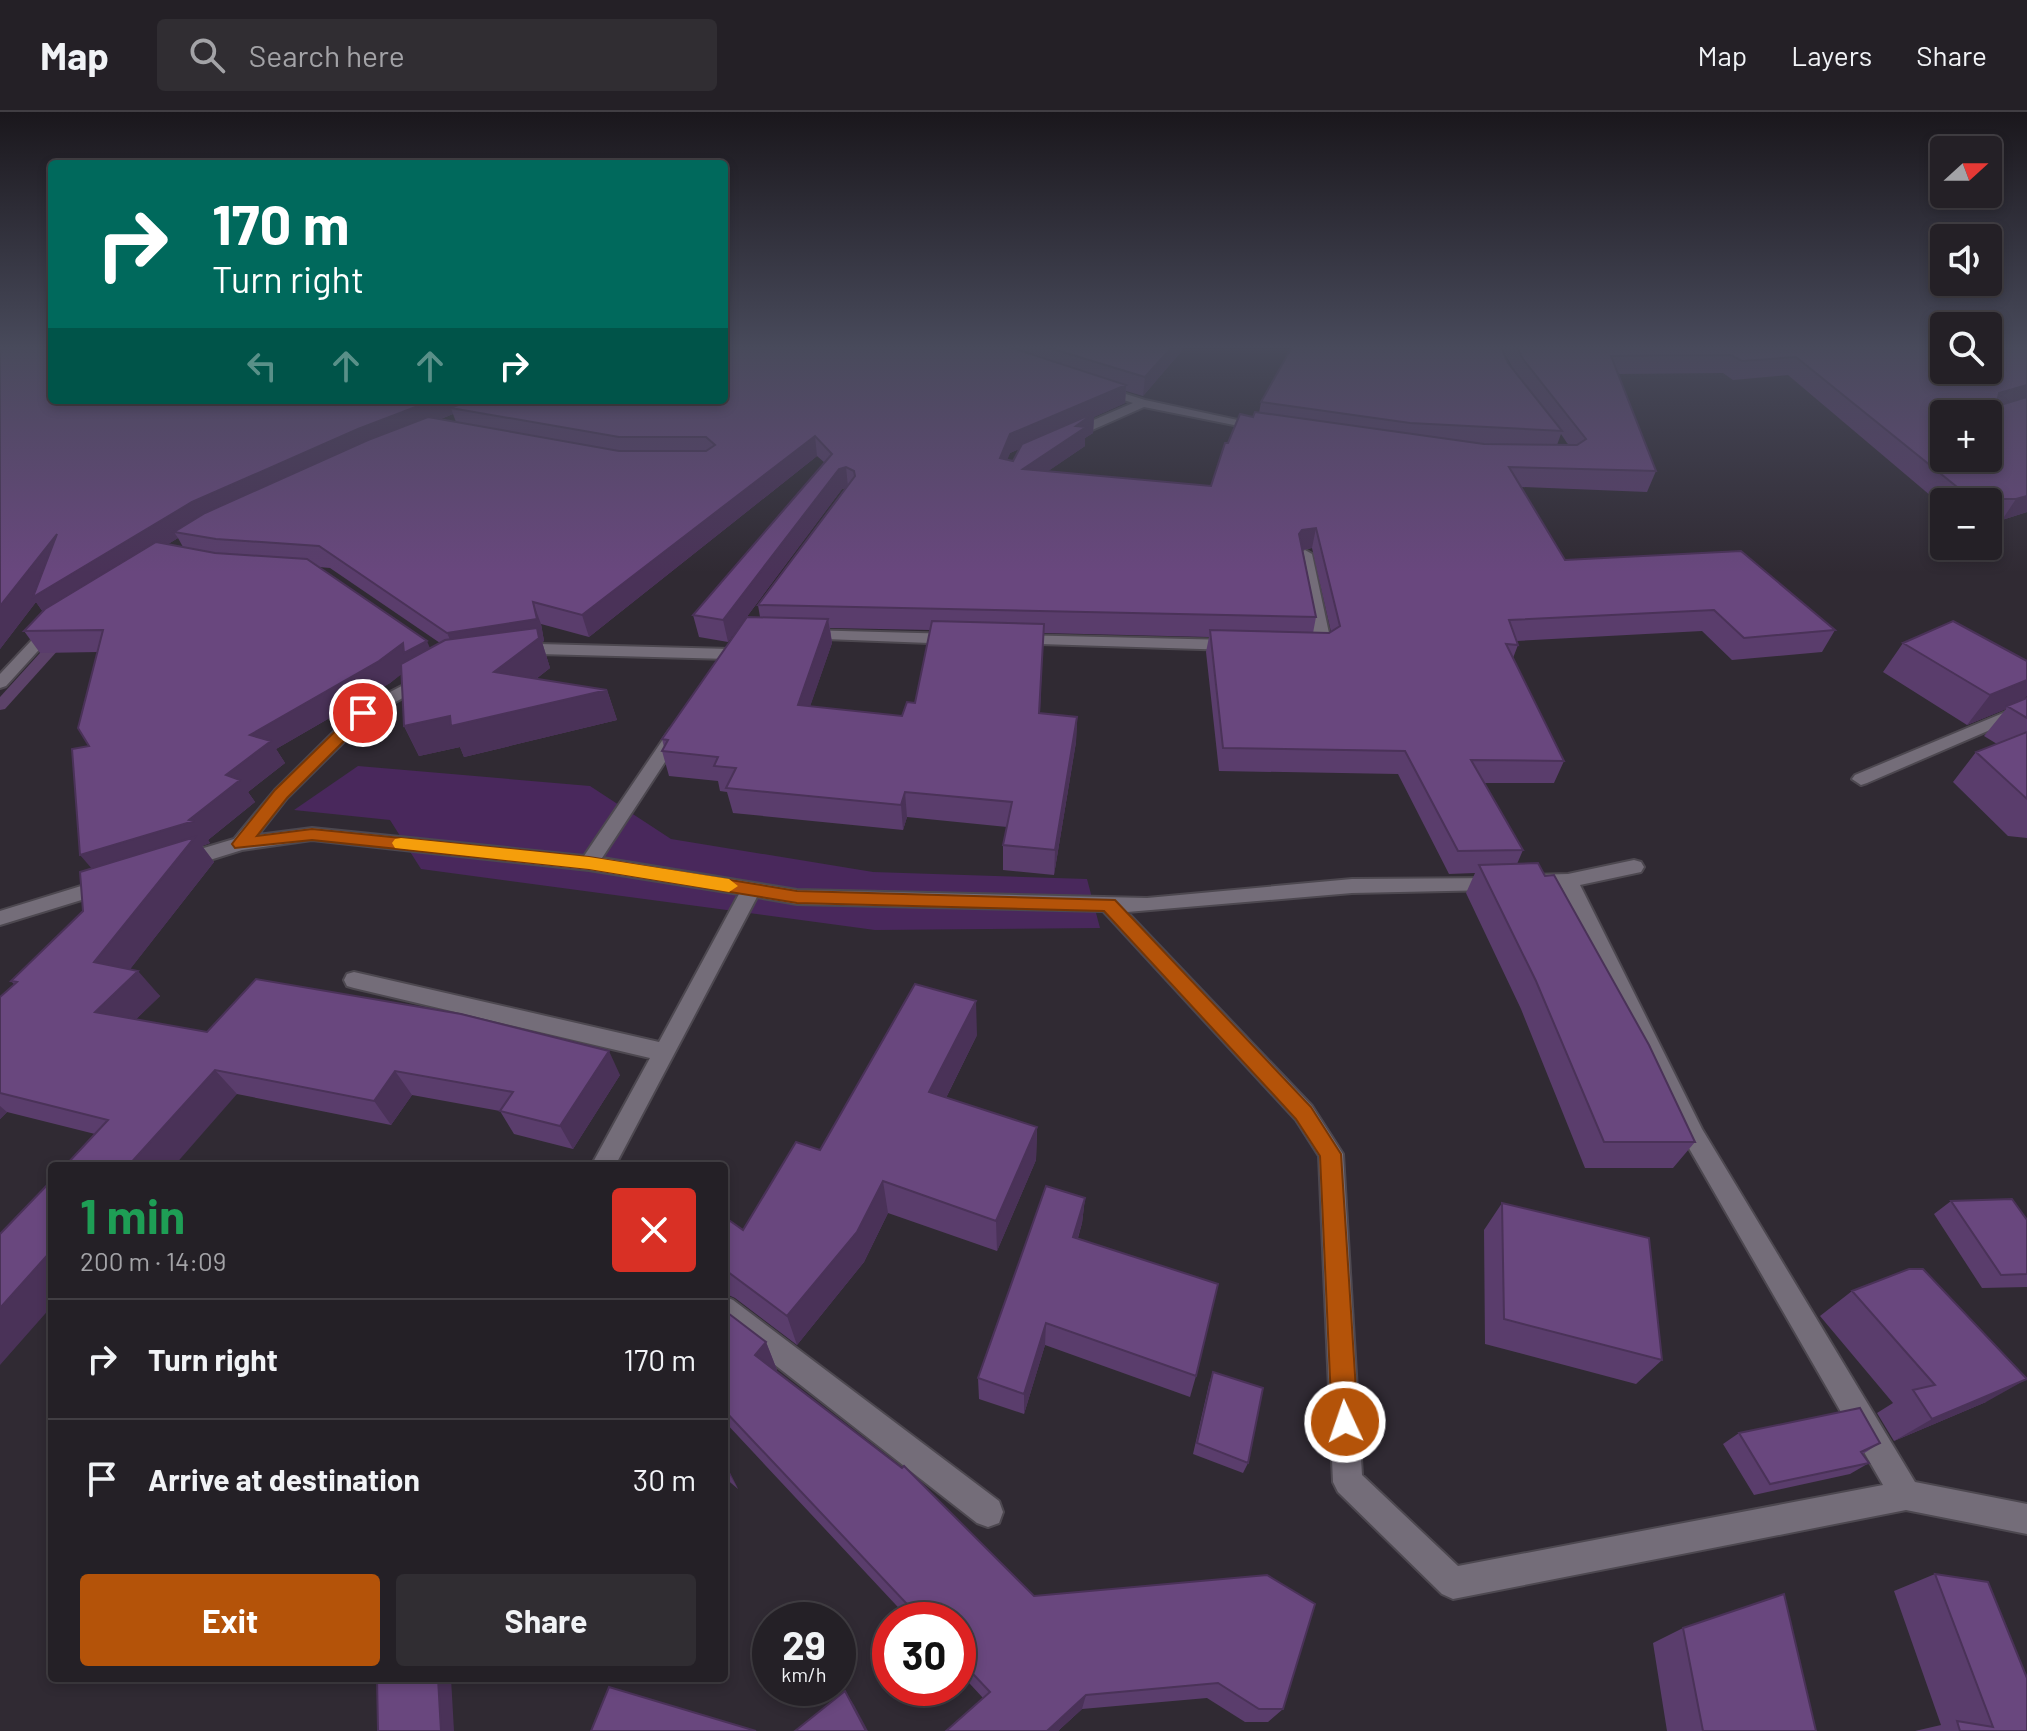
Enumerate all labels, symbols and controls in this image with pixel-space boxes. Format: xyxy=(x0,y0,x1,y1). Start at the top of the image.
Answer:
search box xyxy=(157,19,717,91)
text: Map xyxy=(40,32,109,78)
icon: search xyxy=(185,33,229,77)
text: Search here xyxy=(249,37,405,73)
text: Map xyxy=(1697,38,1747,72)
text: Layers xyxy=(1791,38,1872,72)
text: Share xyxy=(1916,38,1987,72)
north arrow xyxy=(1930,136,2002,208)
map controls xyxy=(1930,136,2002,560)
text: 170 m xyxy=(212,189,349,256)
icon: right xyxy=(80,192,184,296)
button: sound xyxy=(1930,224,2002,296)
text: Turn right xyxy=(212,257,364,300)
button: search xyxy=(1930,312,2002,384)
icon: left xyxy=(240,344,284,388)
icon: ahead xyxy=(324,344,368,388)
icon: ahead xyxy=(408,344,452,388)
icon: right xyxy=(492,344,536,388)
button: + xyxy=(1930,400,2002,472)
button: − xyxy=(1930,488,2002,560)
pin xyxy=(329,679,397,747)
icon: arrive xyxy=(341,691,385,735)
text: 1 min xyxy=(80,1186,185,1244)
button: close xyxy=(612,1188,696,1272)
text: 200 m · 14:09 xyxy=(80,1245,226,1276)
icon: right xyxy=(80,1337,124,1381)
text: Turn right xyxy=(148,1341,278,1377)
text: 170 m xyxy=(624,1341,696,1377)
position arrow xyxy=(1303,1380,1387,1464)
icon: arrive xyxy=(80,1457,124,1501)
text: Arrive at destination xyxy=(148,1461,420,1497)
text: 30 m xyxy=(633,1461,696,1497)
button: Exit xyxy=(80,1574,380,1666)
button: Share xyxy=(396,1574,696,1666)
speed limit sign: 30 xyxy=(872,1602,976,1706)
text: 29 xyxy=(782,1620,826,1668)
text: km/h xyxy=(781,1662,827,1686)

